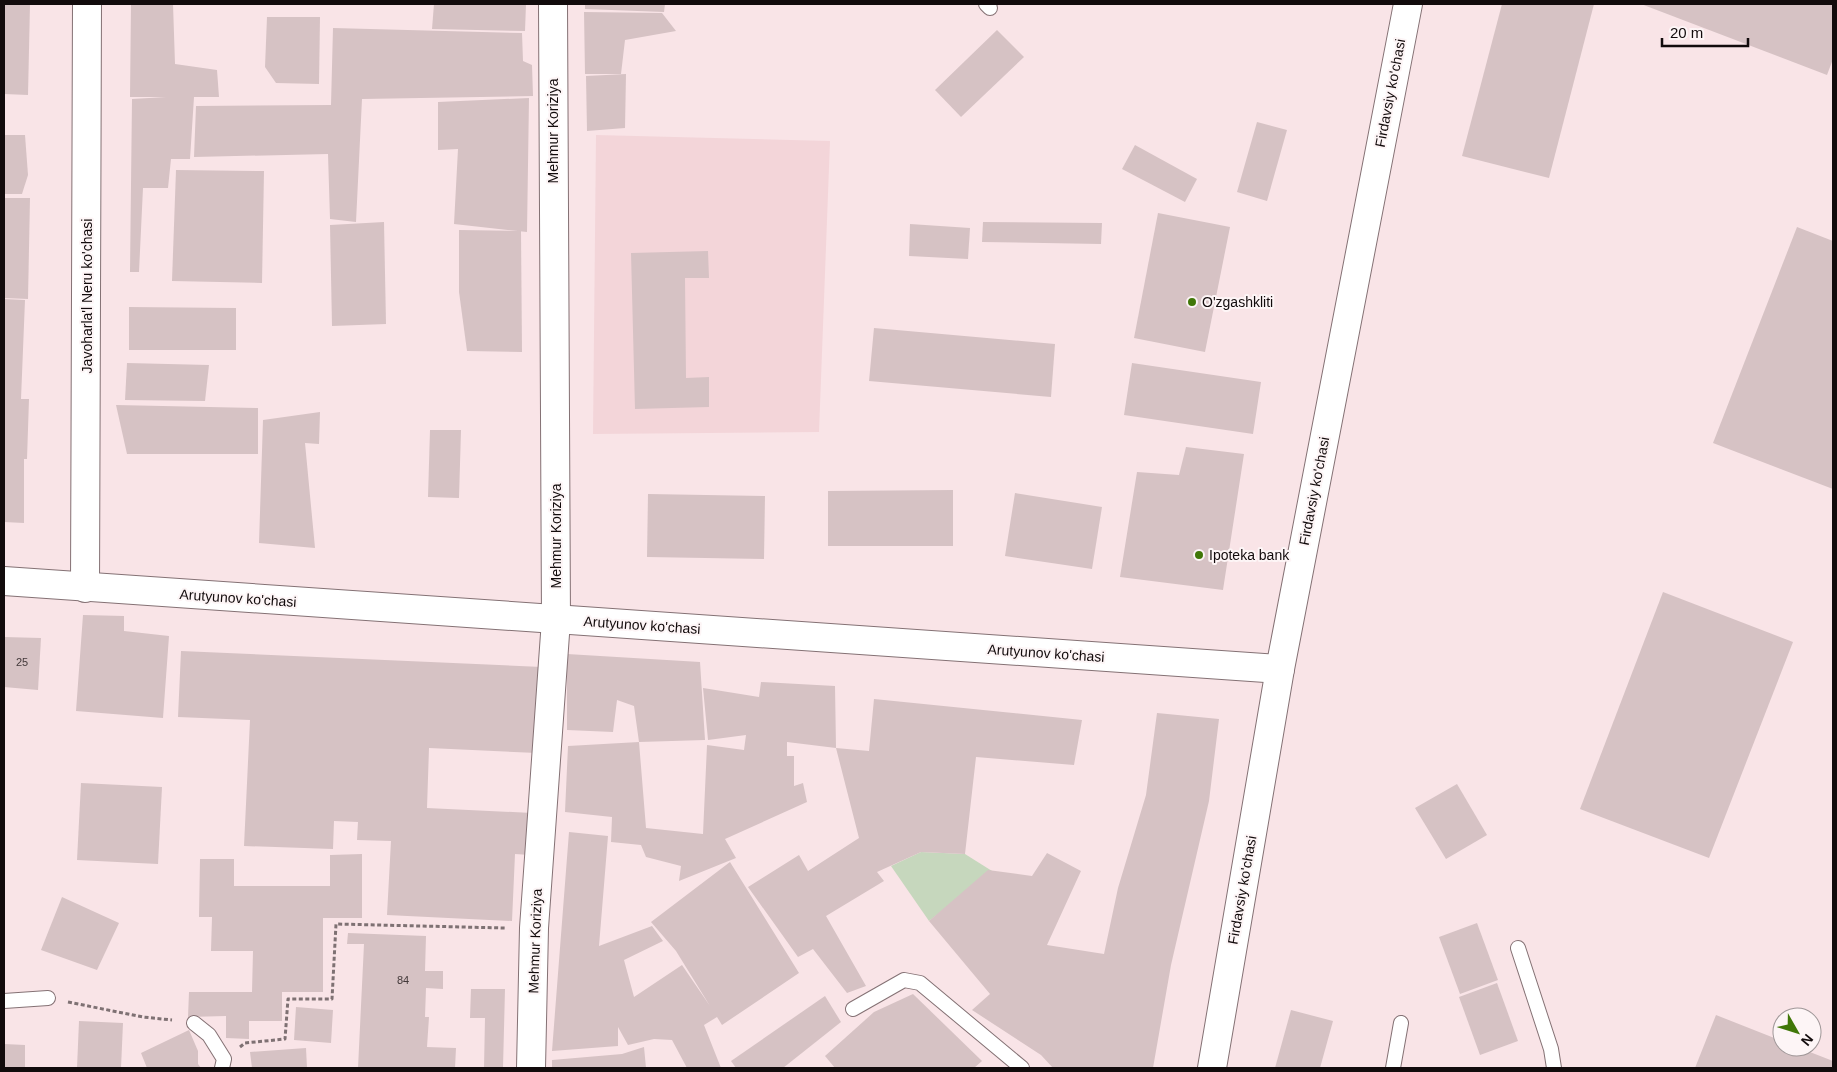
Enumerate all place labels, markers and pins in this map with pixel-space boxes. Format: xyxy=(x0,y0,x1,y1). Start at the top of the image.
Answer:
place label: O'zgashkliti xyxy=(1202,294,1273,310)
marker: O'zgashkliti xyxy=(1186,296,1198,308)
place label: Ipoteka bank xyxy=(1209,547,1290,563)
marker: Ipoteka bank xyxy=(1193,549,1205,561)

